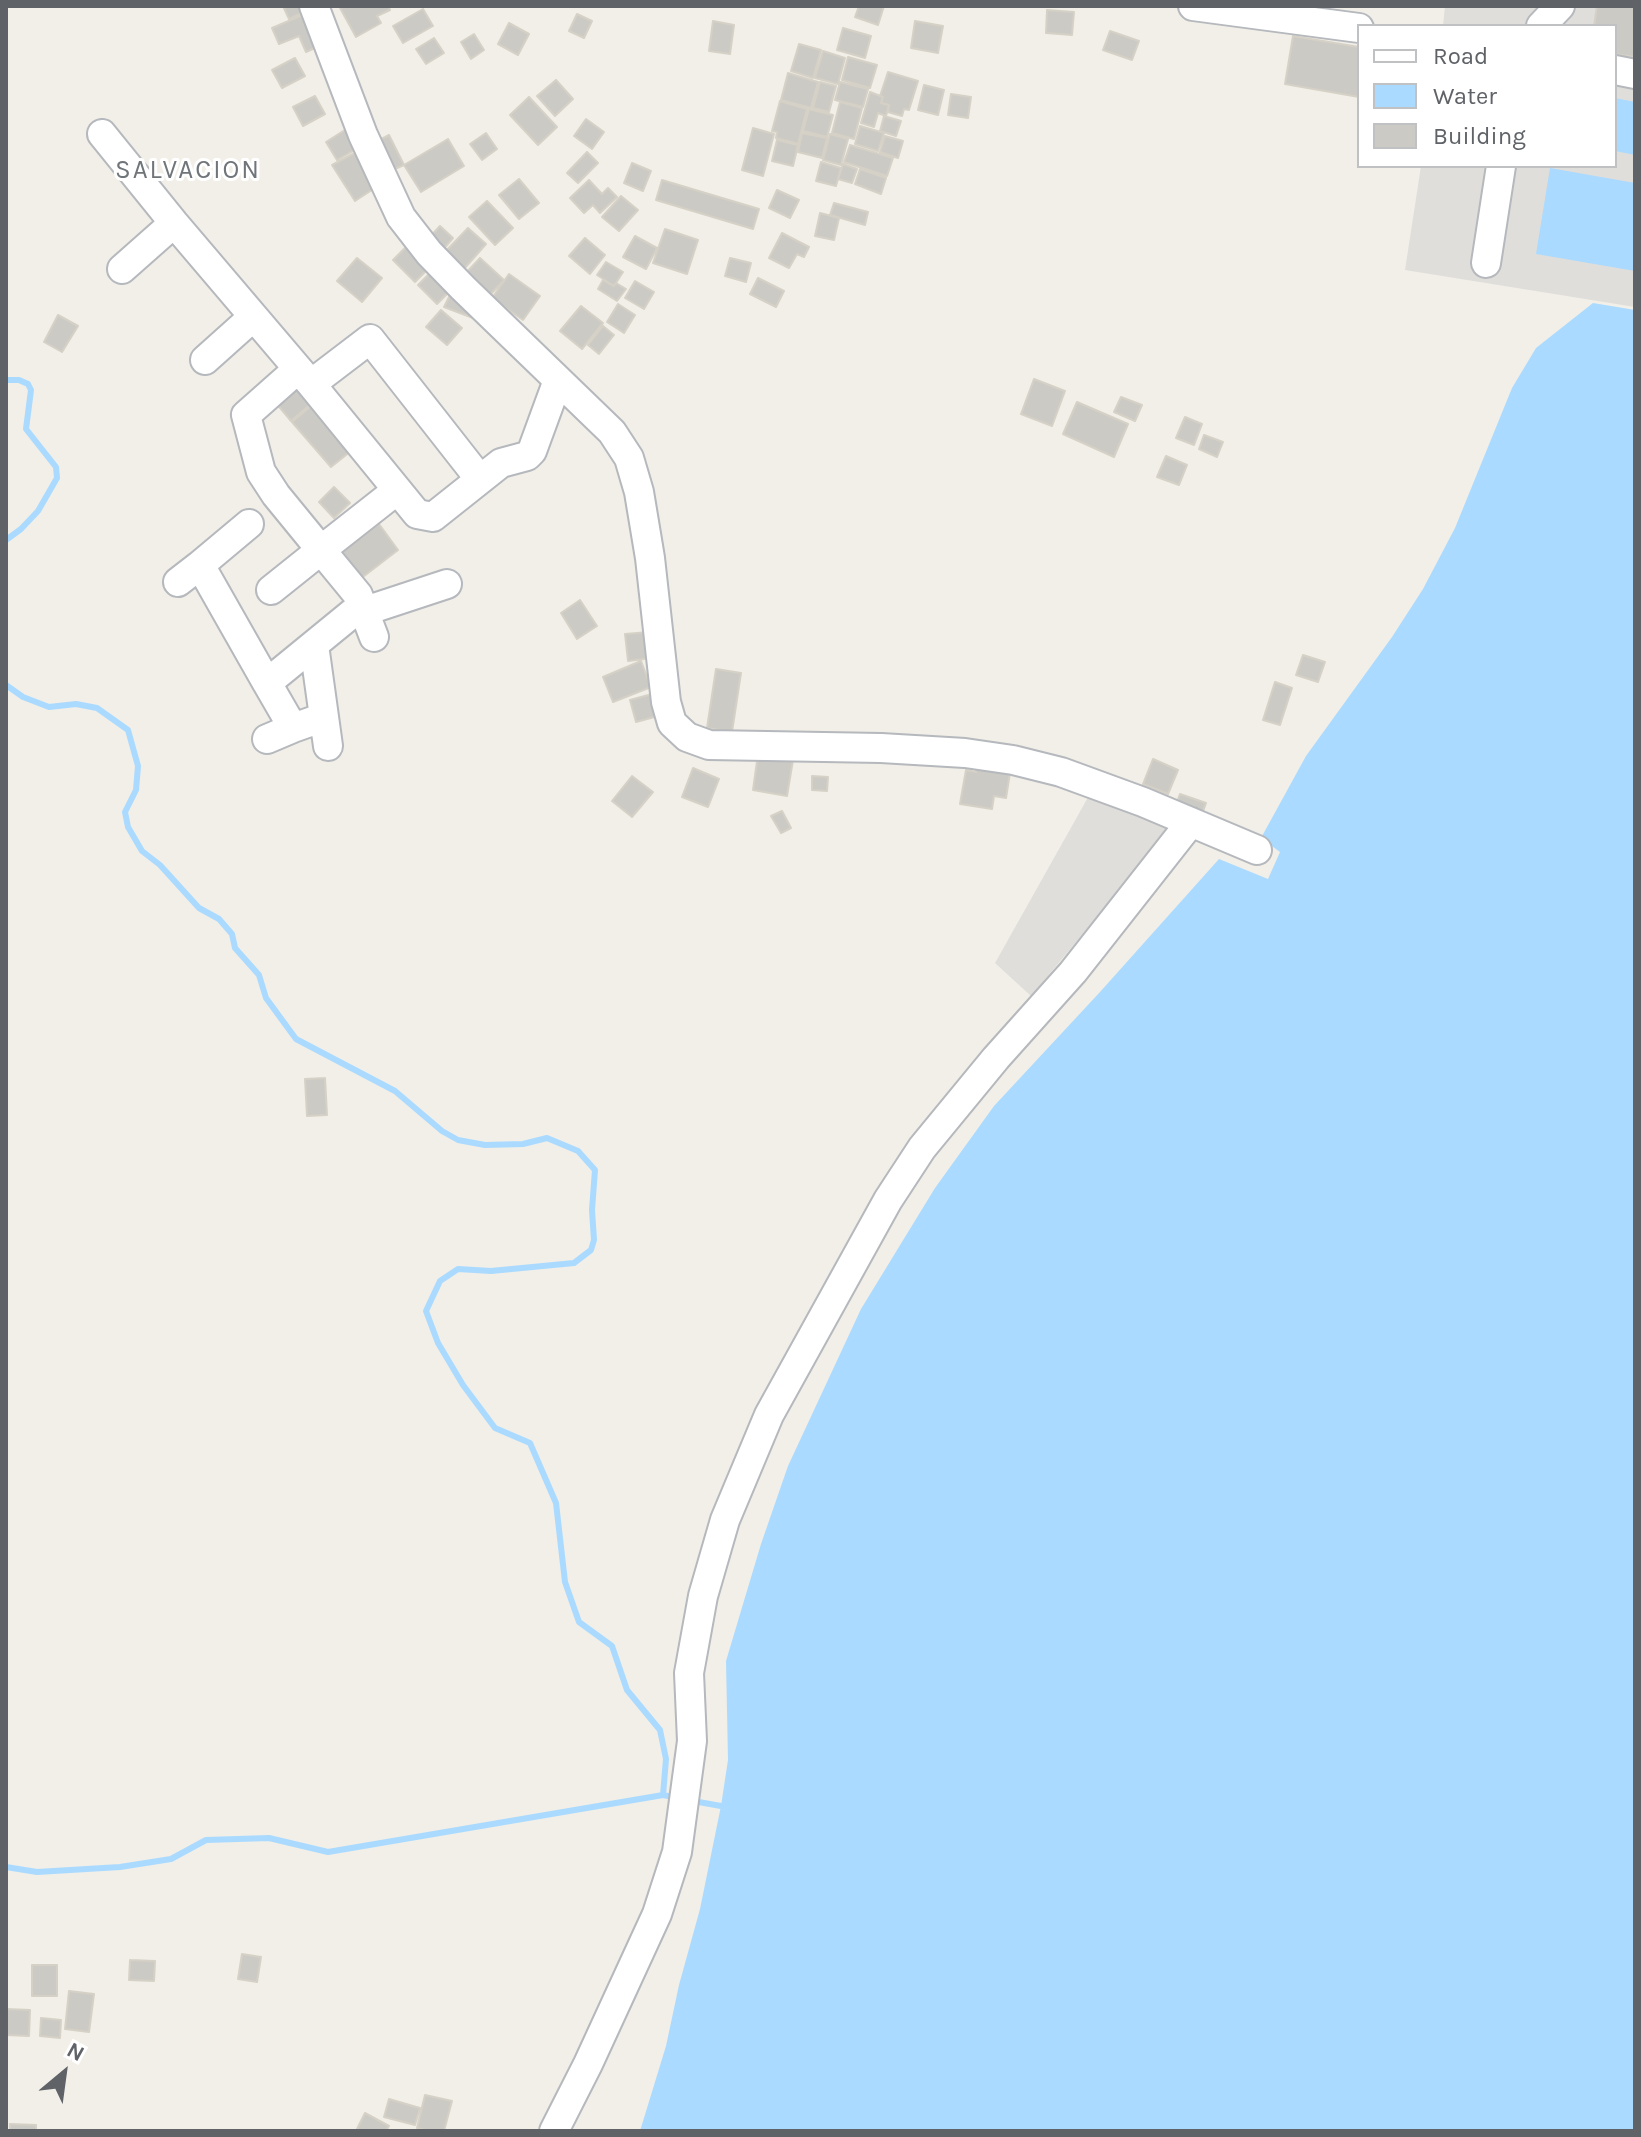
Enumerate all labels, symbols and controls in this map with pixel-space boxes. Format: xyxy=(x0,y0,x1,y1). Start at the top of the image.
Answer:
legend xyxy=(1357,24,1617,168)
text: Road xyxy=(1433,42,1488,70)
text: Water xyxy=(1433,82,1497,110)
text: Building xyxy=(1433,122,1526,150)
district label: SALVACION xyxy=(115,155,261,187)
north arrow xyxy=(24,2033,104,2113)
text: N xyxy=(62,2037,89,2067)

